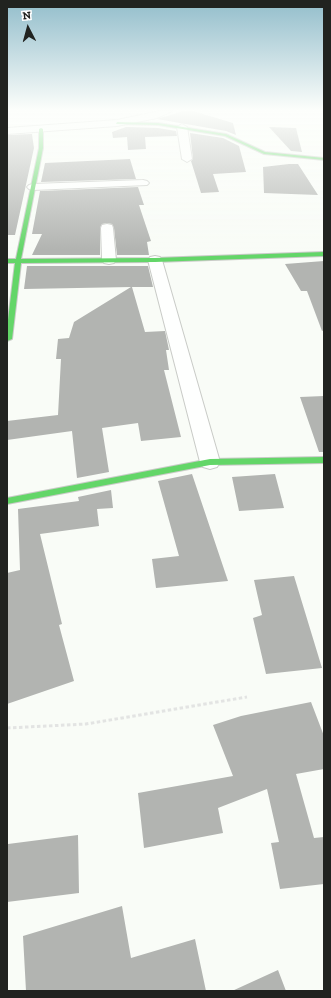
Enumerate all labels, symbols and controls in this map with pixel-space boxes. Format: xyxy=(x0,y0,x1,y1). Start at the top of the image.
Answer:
north arrow xyxy=(8,8,48,48)
text: N xyxy=(22,9,32,22)

